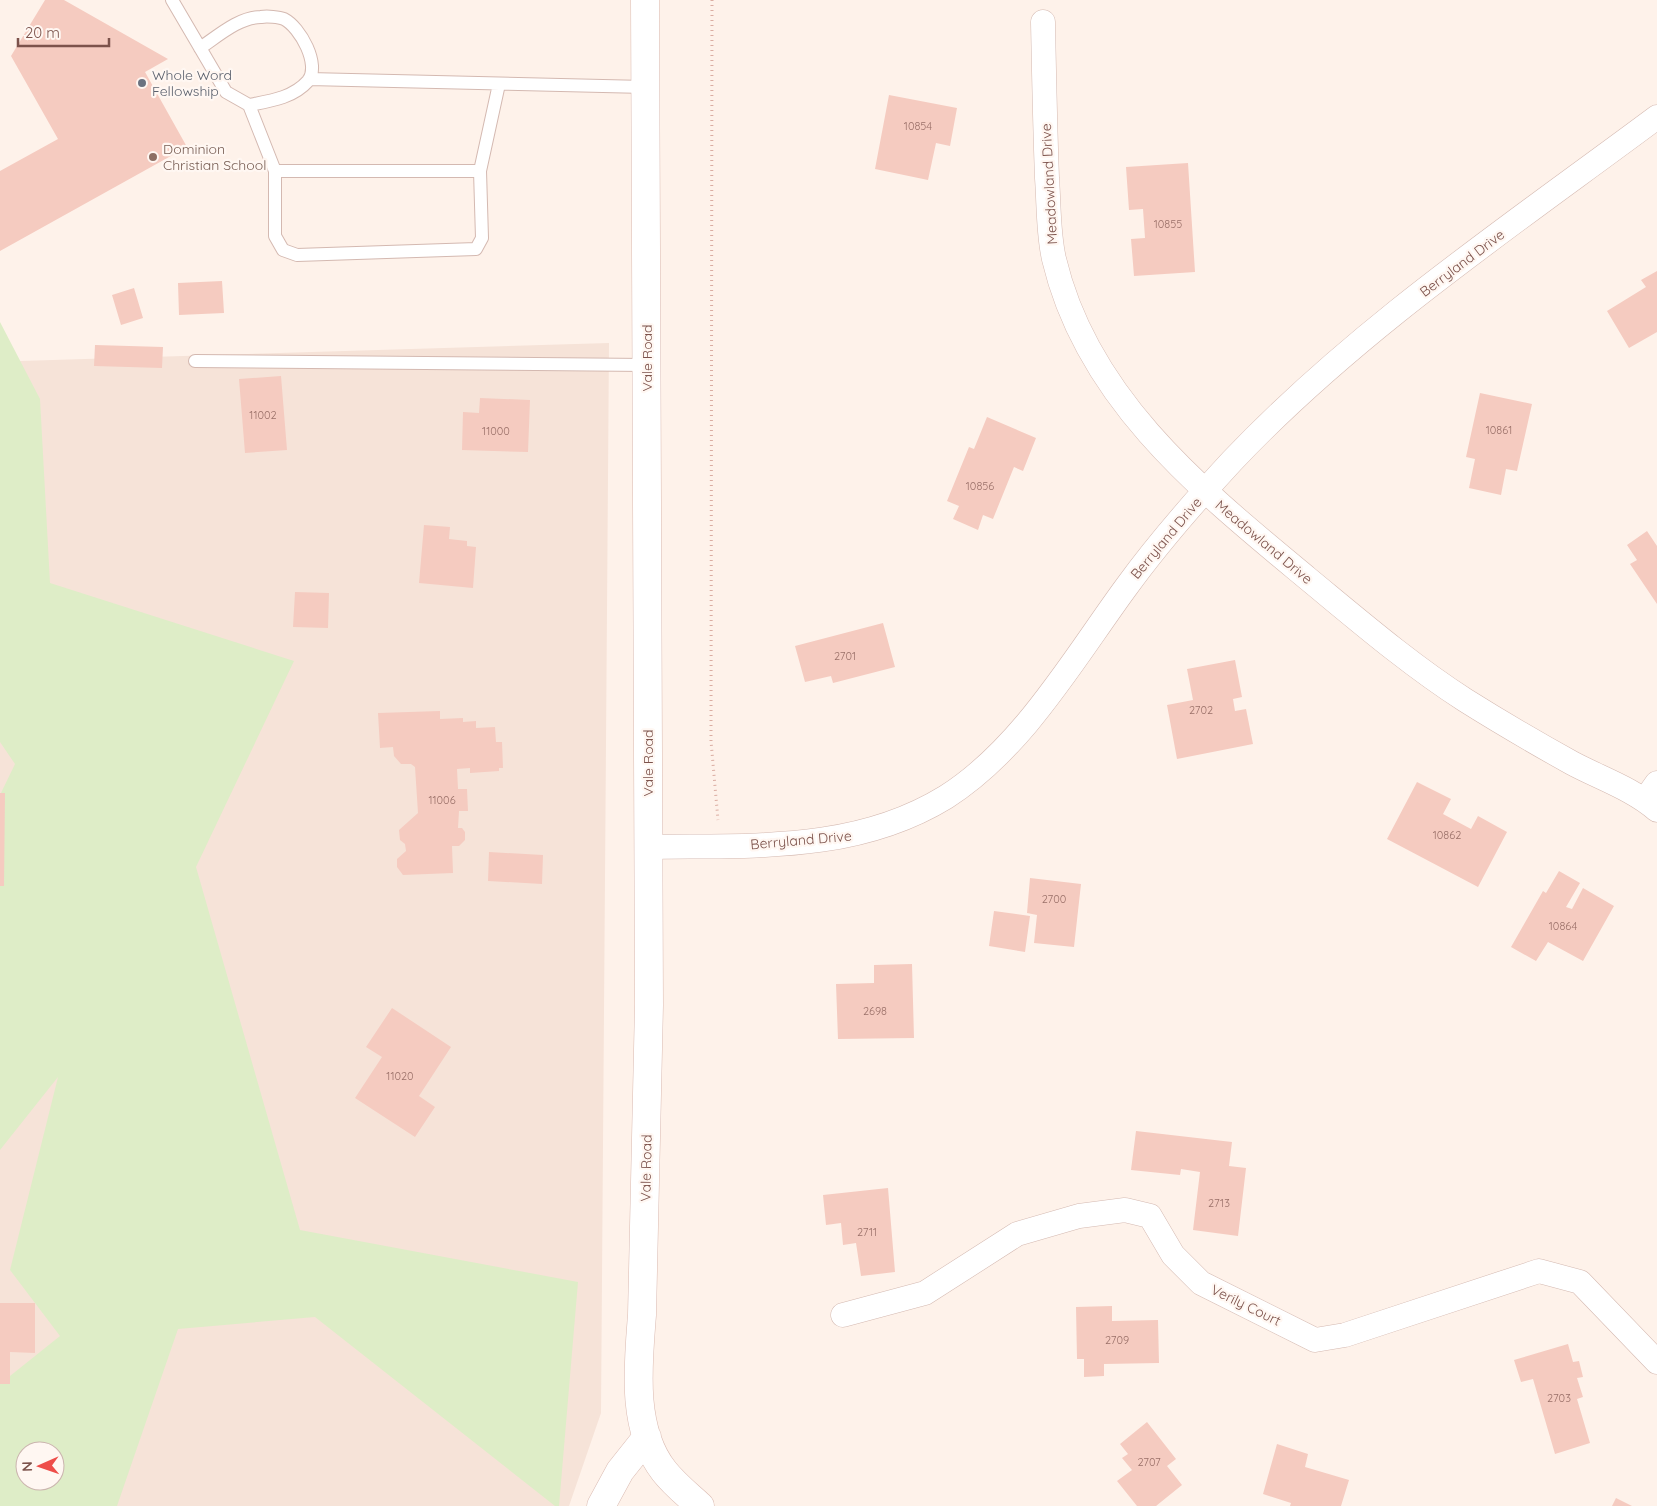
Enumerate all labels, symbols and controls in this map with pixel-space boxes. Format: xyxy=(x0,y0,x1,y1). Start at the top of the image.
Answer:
scale bar xyxy=(18,15,109,47)
text: 20 m xyxy=(25,23,60,42)
place label: Whole Word Fellowship xyxy=(152,66,232,100)
marker: Whole Word Fellowship xyxy=(136,77,148,89)
house number: 10854 xyxy=(904,119,932,133)
street label: Meadowland Drive xyxy=(1037,123,1061,245)
place label: Dominion Christian School xyxy=(163,140,266,174)
marker: Dominion Christian School xyxy=(147,151,159,163)
house number: 10855 xyxy=(1154,217,1182,231)
street label: Berryland Drive xyxy=(1416,225,1508,301)
street label: Vale Road xyxy=(638,324,656,392)
house number: 11002 xyxy=(249,408,277,422)
house number: 10861 xyxy=(1486,423,1512,437)
house number: 11000 xyxy=(482,424,510,438)
house number: 10856 xyxy=(966,479,994,493)
street label: Berryland Drive xyxy=(1126,493,1206,583)
street label: Meadowland Drive xyxy=(1212,496,1316,588)
house number: 2701 xyxy=(834,649,856,663)
house number: 2702 xyxy=(1189,703,1213,717)
street label: Vale Road xyxy=(639,729,657,797)
house number: 11006 xyxy=(428,793,456,807)
street label: Berryland Drive xyxy=(750,827,852,853)
house number: 10862 xyxy=(1433,828,1461,842)
house number: 2700 xyxy=(1042,892,1066,906)
house number: 10864 xyxy=(1549,919,1577,933)
house number: 2698 xyxy=(863,1004,887,1018)
house number: 11020 xyxy=(386,1069,414,1083)
street label: Vale Road xyxy=(636,1134,656,1202)
house number: 2713 xyxy=(1208,1196,1230,1210)
house number: 2711 xyxy=(857,1225,877,1239)
street label: Verily Court xyxy=(1208,1280,1284,1330)
house number: 2709 xyxy=(1105,1333,1129,1347)
house number: 2703 xyxy=(1547,1391,1571,1405)
north arrow xyxy=(15,1441,65,1491)
house number: 2707 xyxy=(1137,1455,1161,1469)
text: N xyxy=(18,1461,36,1472)

